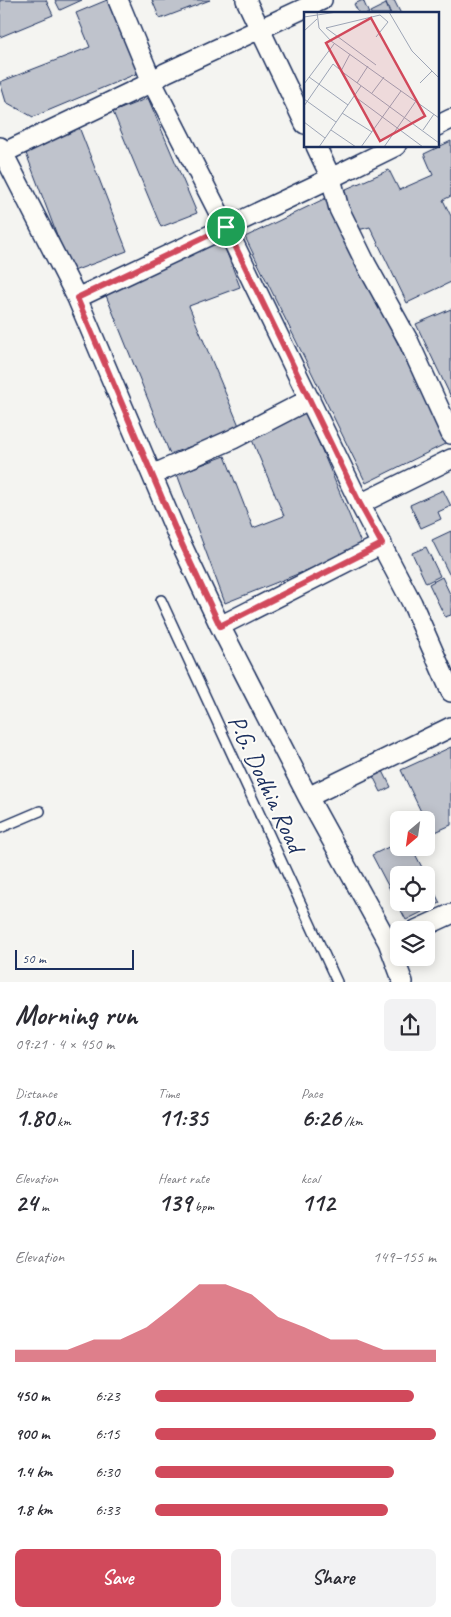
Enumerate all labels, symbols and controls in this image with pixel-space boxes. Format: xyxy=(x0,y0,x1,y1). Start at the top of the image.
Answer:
inset map xyxy=(304,12,438,148)
pin xyxy=(205,206,247,248)
icon: arrive xyxy=(212,213,240,241)
street label: P.G. Dodhia Road xyxy=(220,710,313,861)
north arrow xyxy=(390,811,435,856)
map controls xyxy=(390,811,435,966)
button: locate xyxy=(390,866,435,911)
button: layers xyxy=(390,921,435,966)
scale bar xyxy=(15,947,134,970)
text: 50 m xyxy=(22,950,46,967)
text: Morning run xyxy=(15,997,137,1032)
button: share xyxy=(384,999,436,1051)
text: 09:21 · 4 × 450 m xyxy=(15,1034,114,1054)
text: Distance xyxy=(15,1085,57,1102)
text: Time xyxy=(158,1085,179,1102)
text: Pace xyxy=(301,1085,323,1102)
text: 1.80 xyxy=(15,1102,54,1134)
text: 11:35 xyxy=(158,1102,208,1134)
text: 6:26 xyxy=(301,1102,341,1134)
text: km xyxy=(54,1113,71,1130)
text: /km xyxy=(341,1113,362,1130)
text: Elevation xyxy=(15,1170,58,1187)
text: Heart rate xyxy=(158,1170,209,1187)
text: kcal xyxy=(301,1170,320,1187)
text: 24 xyxy=(15,1187,38,1219)
text: 139 xyxy=(158,1187,191,1219)
text: 112 xyxy=(301,1187,335,1219)
text: m xyxy=(38,1198,49,1215)
text: bpm xyxy=(191,1198,214,1215)
text: Elevation xyxy=(15,1247,64,1267)
text: 149–155 m xyxy=(373,1247,436,1267)
text: 450 m xyxy=(15,1386,49,1406)
text: 6:23 xyxy=(95,1386,120,1406)
text: 900 m xyxy=(15,1424,49,1444)
text: 6:15 xyxy=(95,1424,120,1444)
text: 1.4 km xyxy=(15,1462,52,1482)
text: 6:30 xyxy=(95,1462,120,1482)
text: 1.8 km xyxy=(15,1500,52,1520)
text: 6:33 xyxy=(95,1500,120,1520)
button: Save xyxy=(15,1549,221,1607)
button: Share xyxy=(231,1549,436,1607)

